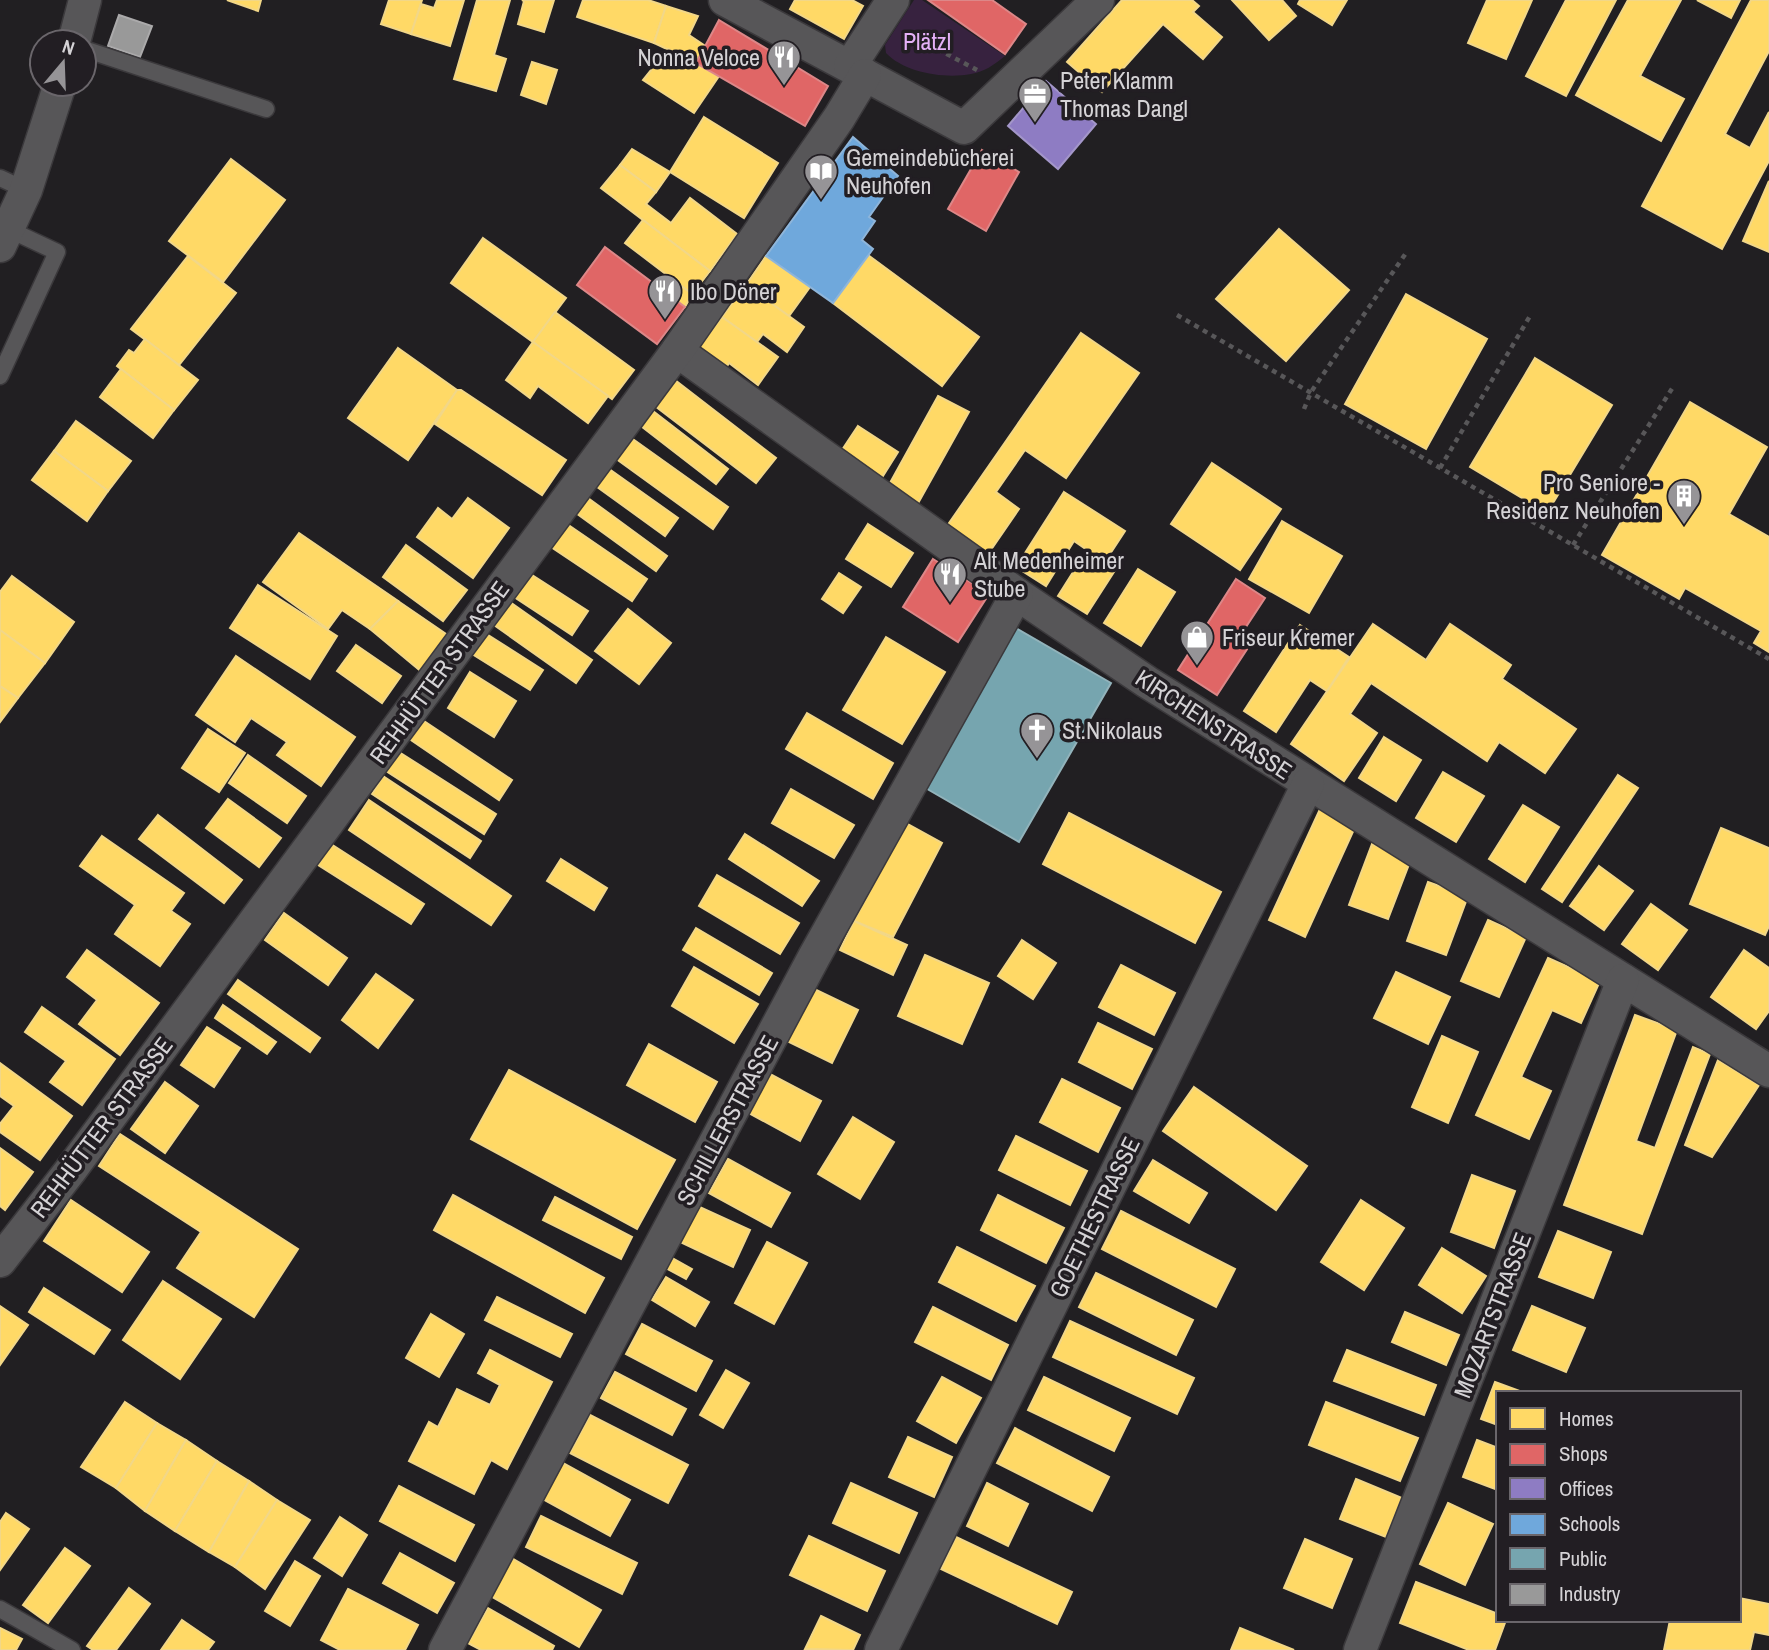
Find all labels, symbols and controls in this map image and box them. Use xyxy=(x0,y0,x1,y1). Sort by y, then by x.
park label: Plätzl xyxy=(903,25,951,57)
north arrow xyxy=(28,28,98,98)
text: N xyxy=(59,33,78,61)
restaurant icon: Nonna Veloce xyxy=(765,38,803,87)
place label: Nonna Veloce xyxy=(637,41,760,73)
place label: Peter Klamm Thomas Dangl xyxy=(1060,64,1188,124)
office icon: Peter Klamm Thomas Dangl xyxy=(1016,75,1054,124)
place label: Gemeindebücherei Neuhofen xyxy=(846,141,1014,201)
library icon: Gemeindebücherei Neuhofen xyxy=(802,152,840,201)
restaurant icon: Ibo Döner xyxy=(646,272,684,321)
place label: Ibo Döner xyxy=(690,275,777,307)
place label: Pro Seniore - Residenz Neuhofen xyxy=(1486,466,1660,526)
building icon: Pro Seniore - Residenz Neuhofen xyxy=(1665,477,1703,526)
place label: Alt Medenheimer Stube xyxy=(973,544,1124,604)
restaurant icon: Alt Medenheimer Stube xyxy=(931,555,969,604)
street label: REHHÜTTER STRASSE xyxy=(362,574,516,770)
shop icon: Friseur Kremer xyxy=(1178,618,1216,667)
place label: Friseur Kremer xyxy=(1222,621,1355,653)
street label: KIRCHENSTRASSE xyxy=(1130,661,1298,787)
church icon: St.Nikolaus xyxy=(1018,711,1056,760)
place label: St.Nikolaus xyxy=(1062,714,1163,746)
street label: SCHILLERSTRASSE xyxy=(669,1029,785,1211)
street label: REHHÜTTER STRASSE xyxy=(22,1030,180,1224)
street label: GOETHESTRASSE xyxy=(1041,1131,1147,1303)
street label: MOZARTSTRASSE xyxy=(1446,1228,1538,1402)
legend xyxy=(1496,1391,1741,1622)
text: Homes xyxy=(1559,1404,1614,1433)
text: Shops xyxy=(1559,1439,1608,1468)
text: Offices xyxy=(1559,1474,1613,1503)
text: Schools xyxy=(1559,1509,1620,1538)
text: Public xyxy=(1559,1544,1607,1573)
text: Industry xyxy=(1559,1579,1621,1608)

